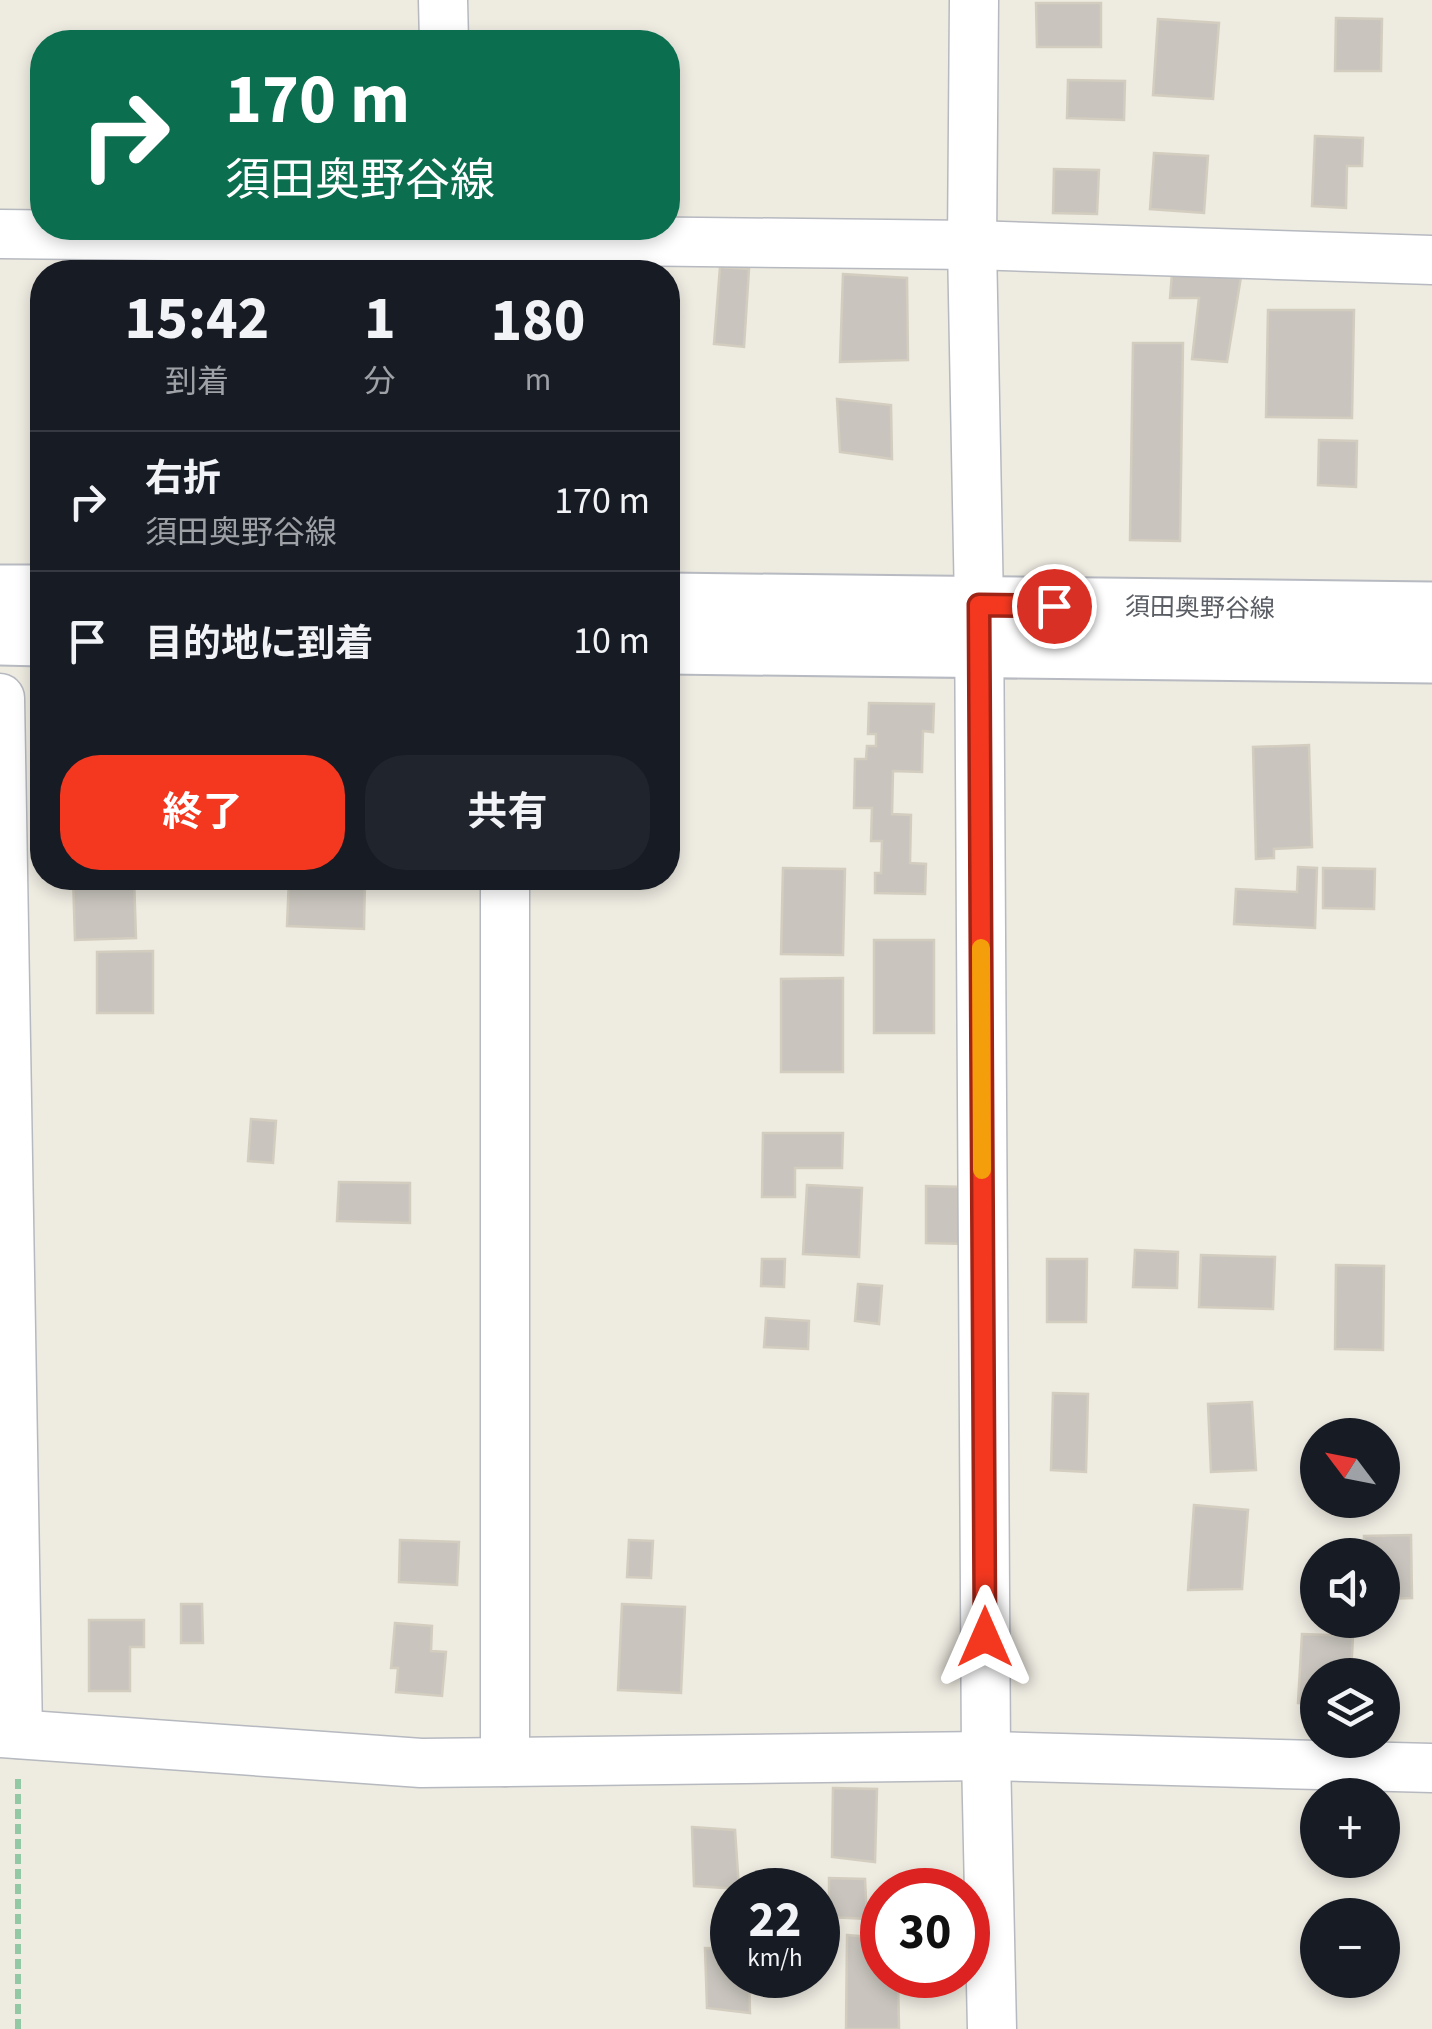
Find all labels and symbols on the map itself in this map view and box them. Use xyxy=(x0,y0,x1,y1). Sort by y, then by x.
pin xyxy=(1012,564,1097,649)
street label: 須田奥野谷線 xyxy=(1125,589,1275,627)
north arrow xyxy=(1300,1418,1400,1518)
position arrow xyxy=(933,1585,1037,1689)
speed limit sign: 30 xyxy=(860,1868,990,1998)

